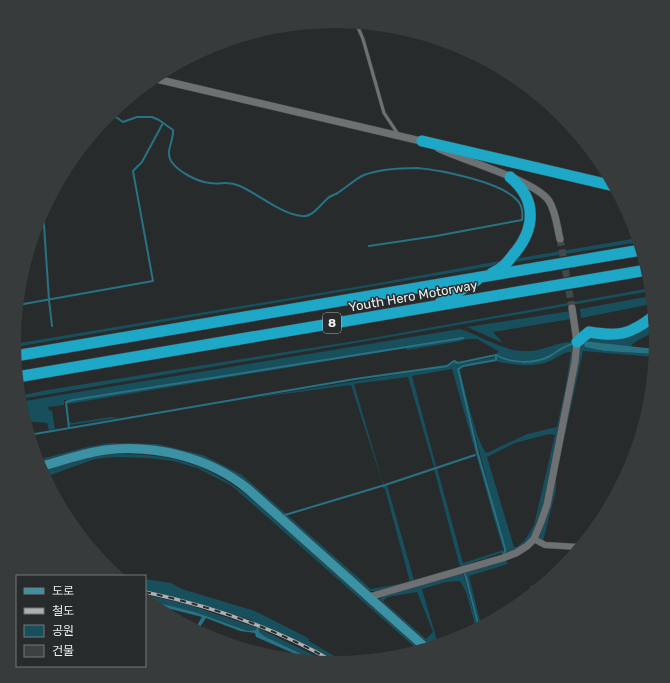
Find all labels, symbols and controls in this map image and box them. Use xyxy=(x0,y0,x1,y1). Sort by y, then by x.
street label: Youth Hero Motorway xyxy=(347,277,479,315)
road number: 8 xyxy=(323,313,341,333)
legend xyxy=(16,575,146,667)
text: 도로 xyxy=(52,584,74,598)
text: 철도 xyxy=(52,604,74,618)
text: 공원 xyxy=(52,624,74,638)
text: 건물 xyxy=(52,644,74,658)

